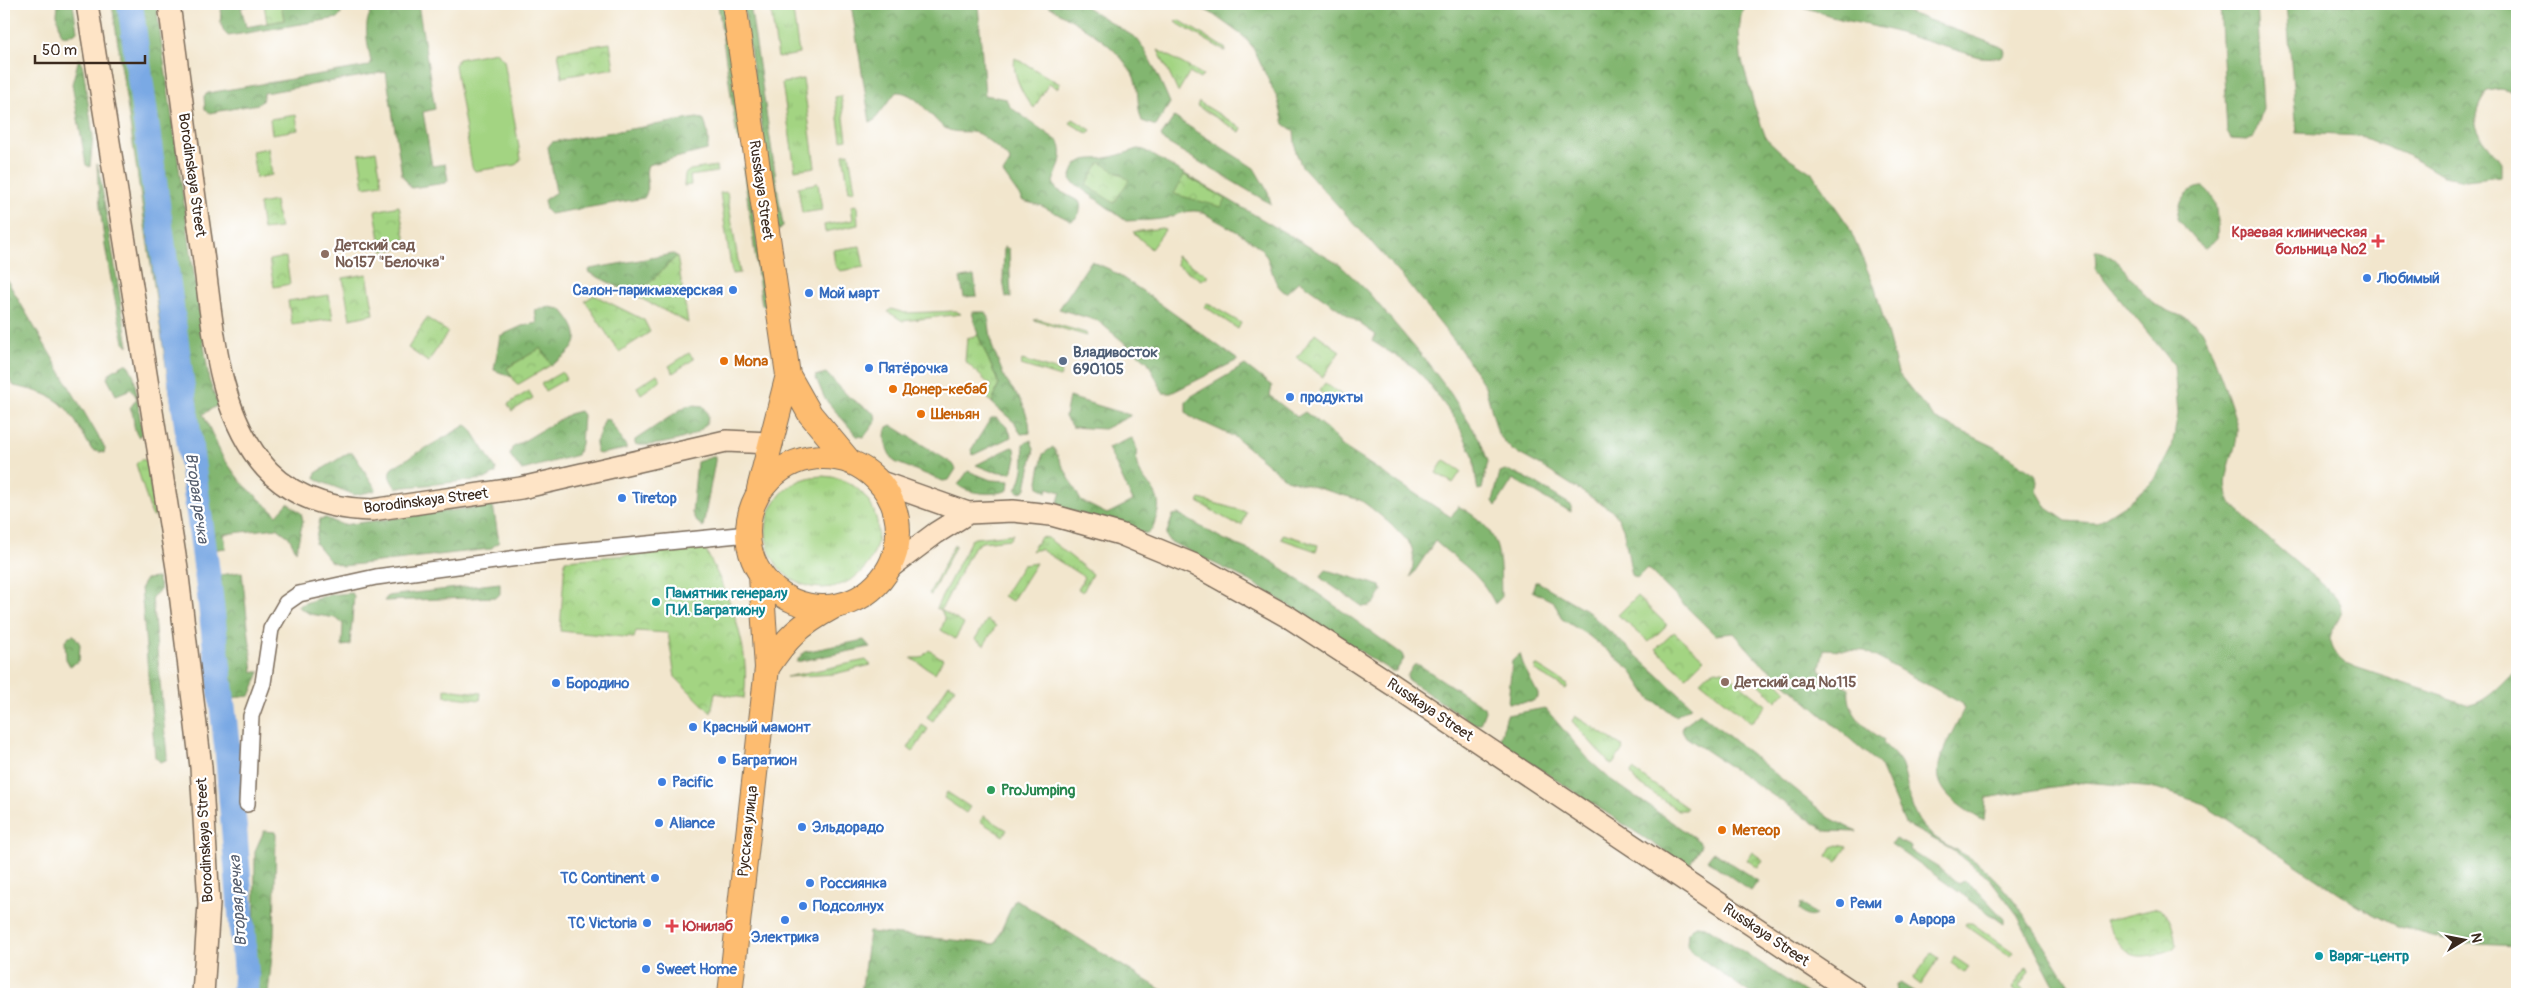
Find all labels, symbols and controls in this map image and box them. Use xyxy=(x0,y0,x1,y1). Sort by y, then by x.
scale bar xyxy=(35,32,145,64)
text: 50 m xyxy=(42,41,77,60)
street label: Borodinskaya Street xyxy=(174,112,210,239)
street label: Russkaya Street xyxy=(745,139,778,242)
place label: Краевая клиническая больница №2 xyxy=(2231,223,2367,259)
marker: Краевая клиническая больница №2 xyxy=(2371,234,2385,248)
place label: Детский сад №157 "Белочка" xyxy=(334,236,445,272)
marker: Детский сад №157 "Белочка" xyxy=(319,248,331,260)
place label: Любимый xyxy=(2376,269,2440,288)
marker: Любимый xyxy=(2361,272,2373,284)
place label: Салон-парикмахерская xyxy=(573,281,723,300)
marker: Салон-парикмахерская xyxy=(727,284,739,296)
place label: Мой март xyxy=(819,284,880,303)
marker: Мой март xyxy=(803,287,815,299)
place label: Владивосток 690105 xyxy=(1073,343,1158,379)
place label: Mona xyxy=(734,352,768,371)
marker: Mona xyxy=(718,355,730,367)
marker: Владивосток 690105 xyxy=(1057,355,1069,367)
place label: Пятёрочка xyxy=(879,359,948,378)
marker: Пятёрочка xyxy=(863,362,875,374)
place label: Донер-кебаб xyxy=(902,380,988,399)
marker: Донер-кебаб xyxy=(887,383,899,395)
place label: продукты xyxy=(1300,388,1363,407)
marker: продукты xyxy=(1284,391,1296,403)
place label: Шеньян xyxy=(930,405,980,424)
marker: Шеньян xyxy=(915,408,927,420)
water label: Вторая речка xyxy=(181,452,213,546)
street label: Borodinskaya Street xyxy=(363,484,490,518)
place label: Tiretop xyxy=(631,489,677,508)
marker: Tiretop xyxy=(616,492,628,504)
place label: Памятник генералу П.И. Багратиону xyxy=(666,584,788,620)
marker: Памятник генералу П.И. Багратиону xyxy=(650,596,662,608)
place label: Детский сад №115 xyxy=(1734,673,1856,692)
place label: Бородино xyxy=(566,674,629,693)
street label: Russkaya Street xyxy=(1383,674,1478,746)
marker: Детский сад №115 xyxy=(1719,676,1731,688)
marker: Бородино xyxy=(550,677,562,689)
place label: Красный мамонт xyxy=(703,718,811,737)
marker: Красный мамонт xyxy=(687,721,699,733)
place label: Багратион xyxy=(732,751,797,770)
marker: Багратион xyxy=(716,754,728,766)
place label: Pacific xyxy=(672,773,714,792)
street label: Borodinskaya Street xyxy=(192,776,218,903)
marker: Pacific xyxy=(656,776,668,788)
place label: ProJumping xyxy=(1001,781,1076,800)
marker: ProJumping xyxy=(985,784,997,796)
street label: Русская улица xyxy=(734,785,762,877)
place label: Aliance xyxy=(669,814,716,833)
marker: Aliance xyxy=(653,817,665,829)
place label: Эльдорадо xyxy=(812,818,884,837)
marker: Эльдорадо xyxy=(796,821,808,833)
place label: Метеор xyxy=(1732,821,1780,840)
marker: Метеор xyxy=(1716,824,1728,836)
water label: Вторая речка xyxy=(225,853,251,947)
place label: TC Continent xyxy=(559,869,646,888)
marker: TC Continent xyxy=(649,872,661,884)
place label: Россиянка xyxy=(820,874,887,893)
marker: Россиянка xyxy=(804,877,816,889)
place label: Реми xyxy=(1850,894,1882,913)
place label: Подсолнух xyxy=(813,897,885,916)
marker: Реми xyxy=(1834,897,1846,909)
street label: Russkaya Street xyxy=(1719,899,1814,971)
marker: Подсолнух xyxy=(797,900,809,912)
place label: Аврора xyxy=(1909,910,1955,929)
marker: Аврора xyxy=(1893,913,1905,925)
place label: TC Victoria xyxy=(567,914,637,933)
marker: Электрика xyxy=(779,914,791,926)
north arrow xyxy=(2438,916,2488,966)
marker: TC Victoria xyxy=(641,917,653,929)
place label: Юнилаб xyxy=(682,917,733,936)
marker: Юнилаб xyxy=(665,919,679,933)
place label: Электрика xyxy=(751,928,819,947)
text: N xyxy=(2467,932,2486,944)
place label: Варяг-центр xyxy=(2329,947,2409,966)
marker: Варяг-центр xyxy=(2313,950,2325,962)
place label: Sweet Home xyxy=(656,960,737,979)
marker: Sweet Home xyxy=(640,963,652,975)

